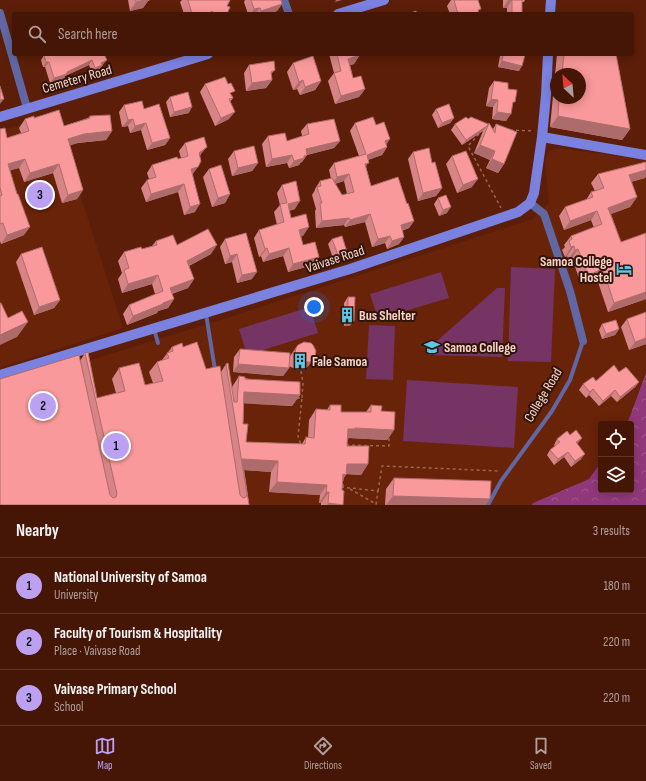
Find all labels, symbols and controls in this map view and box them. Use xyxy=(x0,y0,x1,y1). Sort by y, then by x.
search box xyxy=(12,12,634,56)
icon: search xyxy=(26,23,48,45)
text: Search here xyxy=(58,25,118,44)
street label: Cemetery Road xyxy=(40,61,114,97)
north arrow xyxy=(550,68,586,104)
pin: 3 xyxy=(27,180,53,210)
street label: Vaivase Road xyxy=(304,241,367,276)
place label: Samoa College Hostel xyxy=(540,253,612,286)
hotel icon: Samoa College Hostel xyxy=(615,260,633,278)
your location xyxy=(304,297,324,317)
building icon: Bus Shelter xyxy=(338,306,356,324)
place label: Bus Shelter xyxy=(359,307,416,324)
school or university icon: Samoa College xyxy=(423,338,441,356)
place label: Samoa College xyxy=(444,339,516,356)
building icon: Fale Samoa xyxy=(291,352,309,370)
place label: Fale Samoa xyxy=(312,353,368,370)
street label: College Road xyxy=(520,365,566,425)
pin: 2 xyxy=(30,391,56,421)
map controls xyxy=(598,421,634,493)
button: locate xyxy=(598,421,634,457)
pin: 1 xyxy=(103,431,129,461)
button: layers xyxy=(598,457,634,493)
text: Nearby xyxy=(16,521,59,541)
text: 3 results xyxy=(593,523,630,539)
text: National University of Samoa xyxy=(54,568,207,587)
text: 1 xyxy=(26,578,32,594)
text: 180 m xyxy=(604,578,630,594)
text: University xyxy=(54,587,98,603)
text: Faculty of Tourism & Hospitality xyxy=(54,624,222,643)
text: 2 xyxy=(26,634,32,650)
text: 220 m xyxy=(603,634,630,650)
text: Place · Vaivase Road xyxy=(54,643,140,659)
text: Vaivase Primary School xyxy=(54,680,176,699)
text: 3 xyxy=(26,690,32,706)
text: 220 m xyxy=(603,690,630,706)
text: School xyxy=(54,699,84,715)
tab: Map xyxy=(94,735,116,772)
tab: Directions xyxy=(304,735,342,772)
tab: Saved xyxy=(530,735,552,772)

